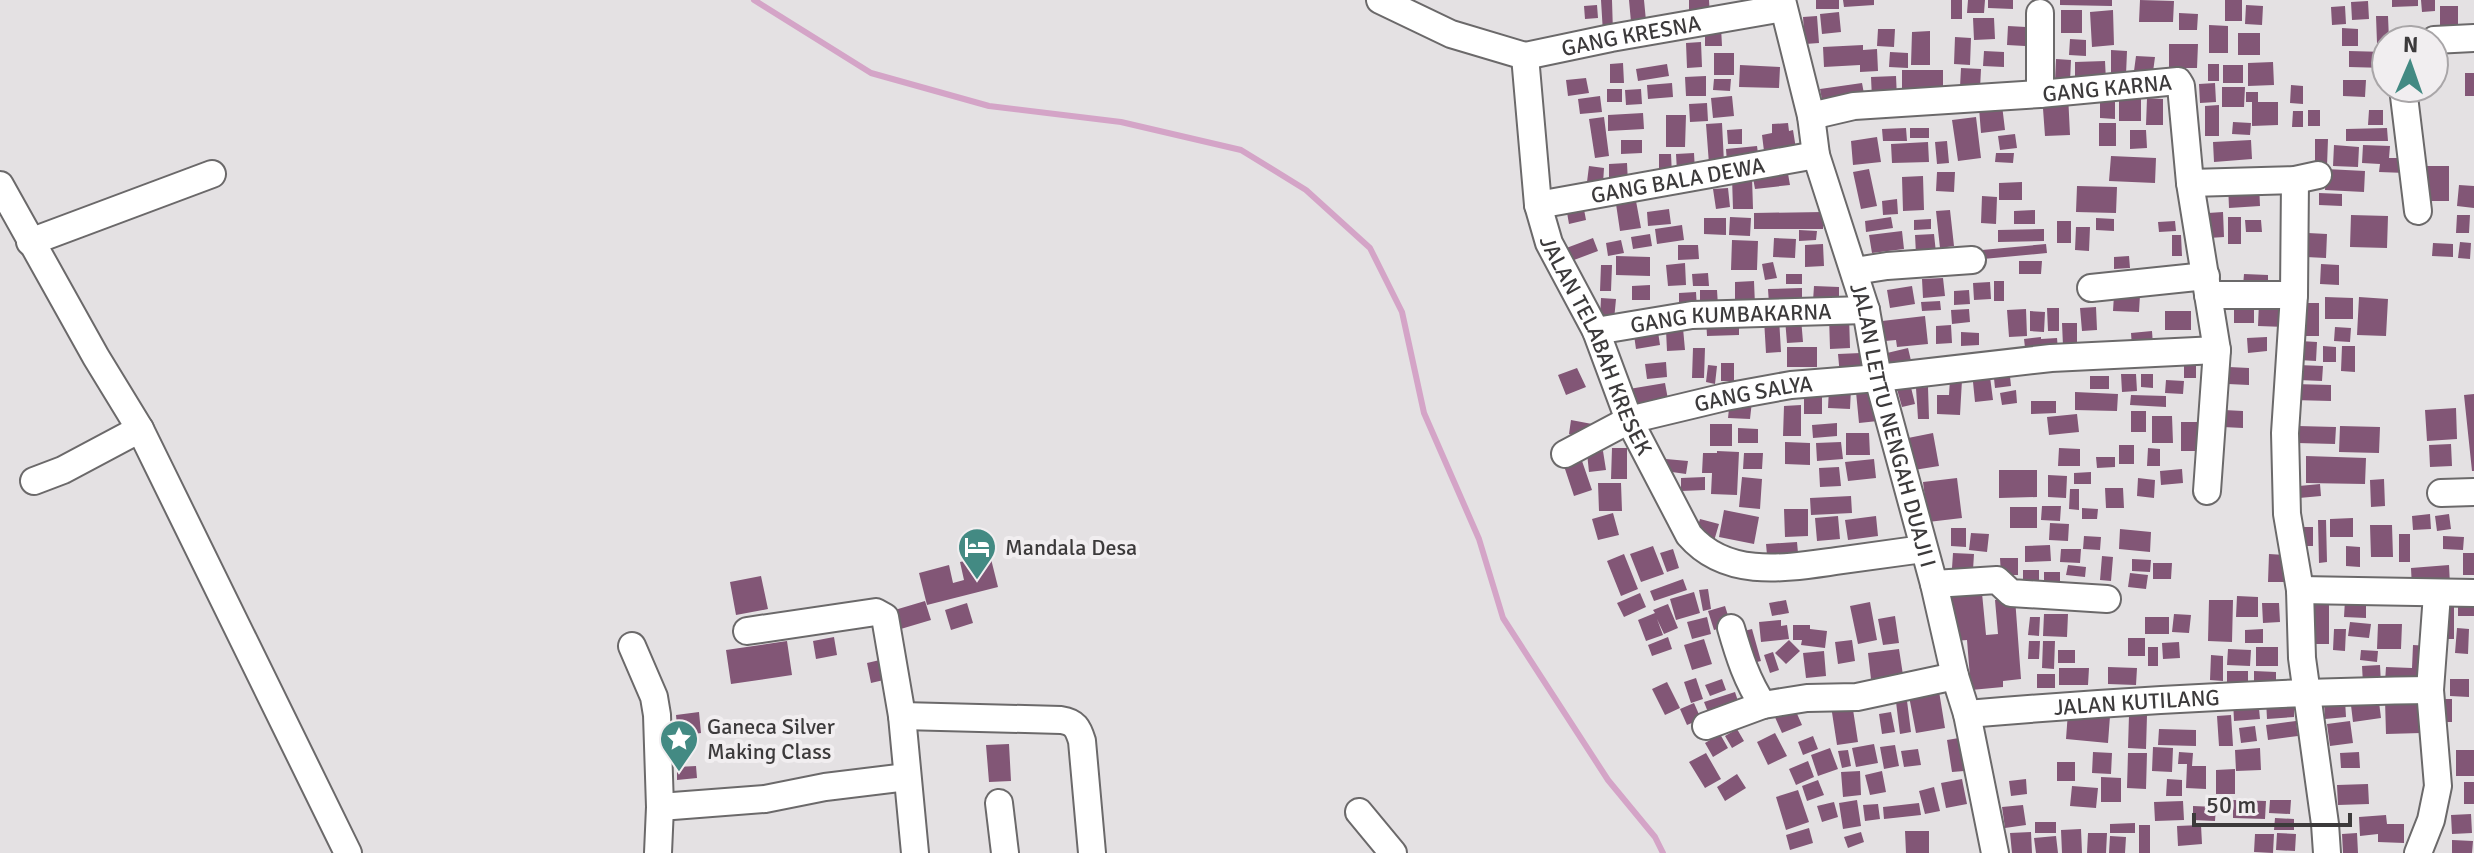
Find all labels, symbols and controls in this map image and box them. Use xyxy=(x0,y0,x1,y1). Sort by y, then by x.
street label: GANG KRESNA xyxy=(1559,10,1703,62)
north arrow xyxy=(2370,24,2450,104)
text: N xyxy=(2403,31,2419,58)
street label: GANG KARNA xyxy=(2041,69,2174,108)
street label: GANG BALA DEWA xyxy=(1589,151,1767,209)
street label: JALAN TELABAH KRESEK xyxy=(1534,233,1658,460)
street label: JALAN LETTU NENGAH DUAJI I xyxy=(1844,279,1942,570)
street label: GANG KUMBAKARNA xyxy=(1628,298,1833,339)
street label: GANG SALYA xyxy=(1692,370,1814,418)
hotel icon: Mandala Desa xyxy=(956,526,998,581)
place label: Mandala Desa xyxy=(1005,534,1137,561)
street label: JALAN KUTILANG xyxy=(2053,684,2220,721)
place label: Ganeca Silver Making Class xyxy=(707,713,835,765)
place icon: Ganeca Silver Making Class xyxy=(658,718,700,773)
scale bar xyxy=(2194,777,2350,827)
text: 50 m xyxy=(2206,790,2256,820)

